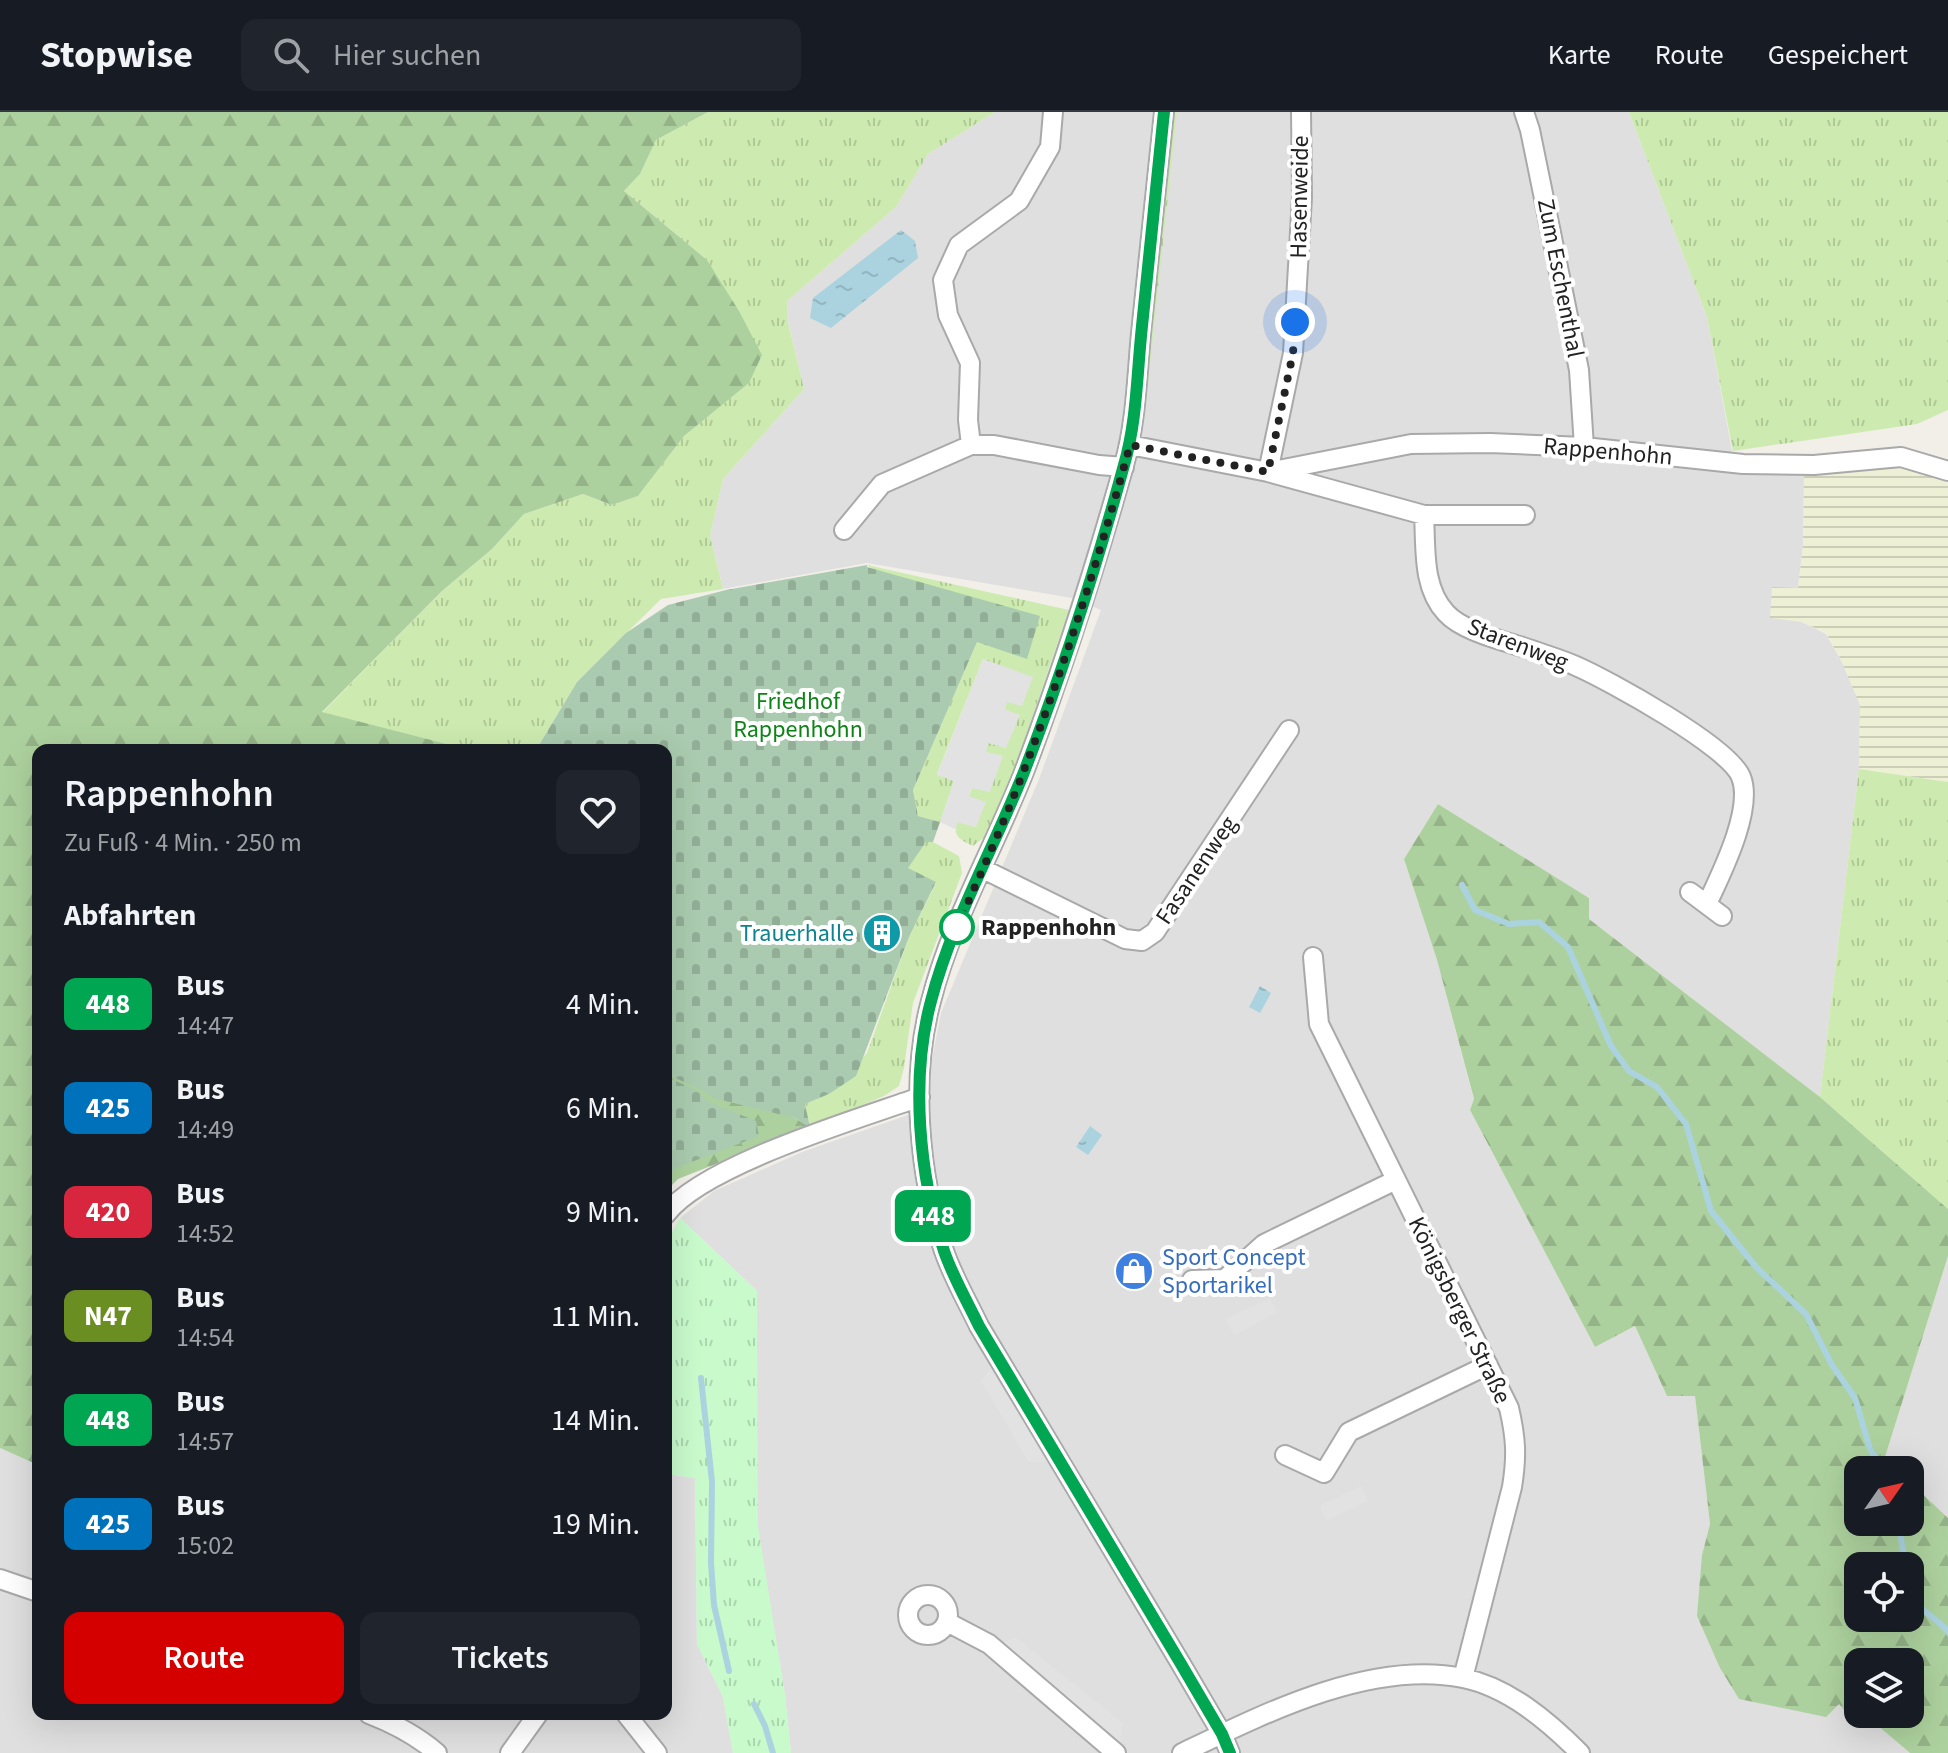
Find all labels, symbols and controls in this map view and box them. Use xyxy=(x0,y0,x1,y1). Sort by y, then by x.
search box xyxy=(241,19,801,91)
text: Stopwise xyxy=(40,28,193,82)
icon: search xyxy=(269,33,313,77)
text: Hier suchen xyxy=(333,34,481,77)
text: Karte xyxy=(1548,35,1611,75)
text: Route xyxy=(1655,35,1724,75)
text: Gespeichert xyxy=(1768,35,1908,75)
street label: Hasenweide xyxy=(1281,135,1318,259)
street label: Zum Eschenthal xyxy=(1528,196,1593,361)
your location xyxy=(1275,302,1315,342)
street label: Rappenhohn xyxy=(1542,428,1674,475)
street label: Starenweg xyxy=(1462,609,1574,680)
park label: Friedhof Rappenhohn xyxy=(733,684,863,747)
text: Rappenhohn xyxy=(64,767,274,821)
button: heart xyxy=(556,770,640,854)
street label: Fasanenweg xyxy=(1147,809,1246,932)
text: Zu Fuß · 4 Min. · 250 m xyxy=(64,824,302,861)
text: Abfahrten xyxy=(64,894,196,937)
marker: Rappenhohn xyxy=(940,910,974,944)
place label: Rappenhohn xyxy=(981,910,1116,945)
building icon: Trauerhalle xyxy=(861,912,903,954)
place label: Trauerhalle xyxy=(740,916,854,951)
text: Bus xyxy=(176,964,224,1007)
text: 4 Min. xyxy=(566,983,640,1026)
text: 448 xyxy=(86,984,130,1024)
text: 14:47 xyxy=(176,1007,234,1044)
text: Bus xyxy=(176,1068,224,1111)
text: 6 Min. xyxy=(566,1087,640,1130)
text: 425 xyxy=(86,1088,130,1128)
text: 14:49 xyxy=(176,1111,234,1148)
text: Bus xyxy=(176,1172,224,1215)
line badge: 448 xyxy=(887,1190,979,1242)
text: 9 Min. xyxy=(566,1191,640,1234)
text: 420 xyxy=(86,1192,130,1232)
text: 448 xyxy=(911,1196,955,1236)
street label: Königsberger Straße xyxy=(1399,1211,1520,1410)
text: 14:52 xyxy=(176,1215,234,1252)
place label: Sport Concept Sportarikel xyxy=(1162,1240,1306,1303)
shop icon: Sport Concept Sportarikel xyxy=(1113,1250,1155,1292)
text: Bus xyxy=(176,1276,224,1319)
text: 11 Min. xyxy=(551,1295,640,1338)
text: N47 xyxy=(84,1296,132,1336)
text: 14:54 xyxy=(176,1319,234,1356)
text: Bus xyxy=(176,1380,224,1423)
text: 14 Min. xyxy=(551,1399,640,1442)
text: 448 xyxy=(86,1400,130,1440)
text: 14:57 xyxy=(176,1423,234,1460)
north arrow xyxy=(1844,1456,1924,1536)
map controls xyxy=(1844,1456,1924,1728)
text: Bus xyxy=(176,1484,224,1527)
text: 19 Min. xyxy=(551,1503,640,1546)
text: 425 xyxy=(86,1504,130,1544)
text: 15:02 xyxy=(176,1527,234,1564)
button: locate xyxy=(1844,1552,1924,1632)
button: Route xyxy=(64,1612,344,1704)
button: Tickets xyxy=(360,1612,640,1704)
button: layers xyxy=(1844,1648,1924,1728)

